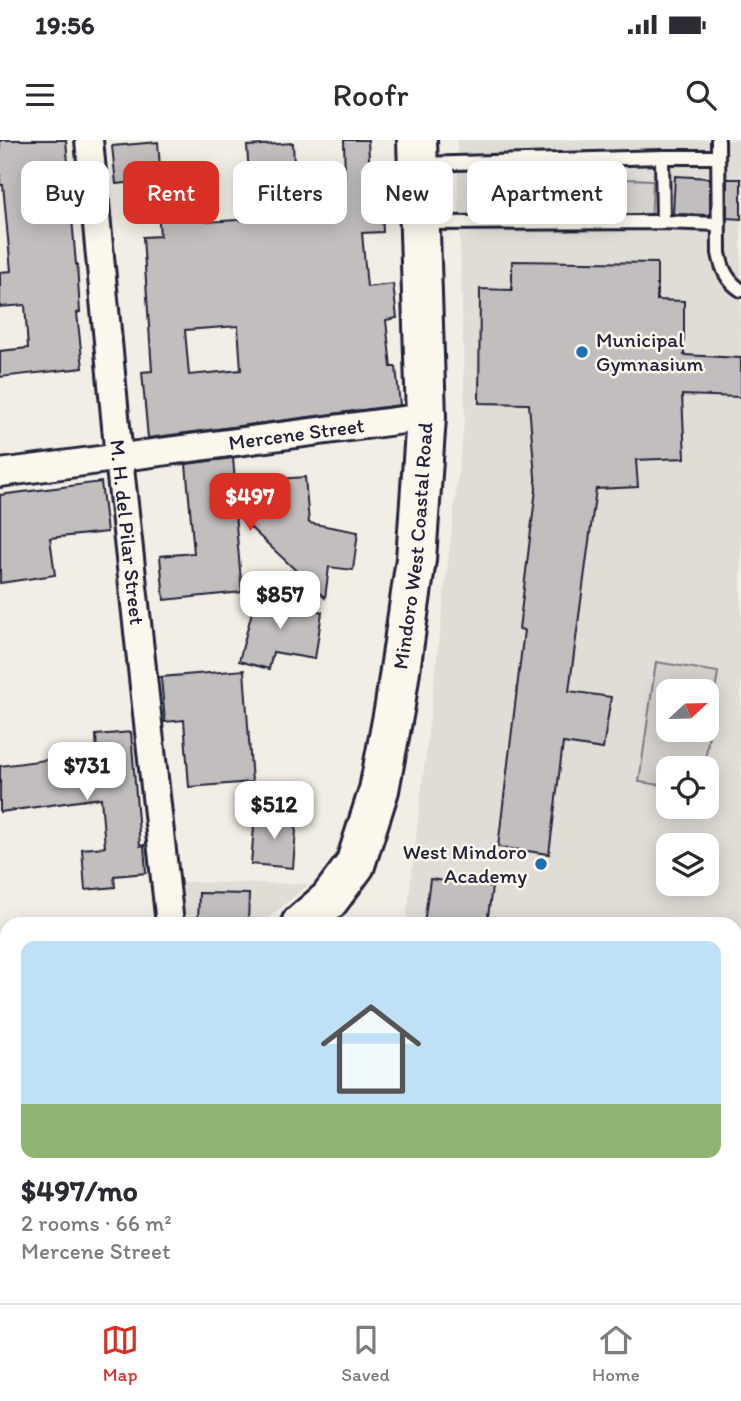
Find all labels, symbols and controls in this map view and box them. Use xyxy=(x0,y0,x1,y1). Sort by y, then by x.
text: 19:56 xyxy=(35,9,94,41)
icon: menu xyxy=(21,76,59,114)
text: Roofr xyxy=(333,76,408,114)
icon: search xyxy=(682,76,720,114)
chip: Buy xyxy=(21,161,109,224)
chip: Rent xyxy=(123,161,219,224)
chip: Filters xyxy=(233,161,347,224)
chip: New xyxy=(361,161,453,224)
chip: Apartment xyxy=(467,161,627,224)
place label: Municipal Gymnasium xyxy=(596,327,703,376)
marker: Municipal Gymnasium xyxy=(574,344,590,360)
street label: Mercene Street xyxy=(227,412,366,455)
street label: Mindoro West Coastal Road xyxy=(387,421,438,671)
street label: M. H. del Pilar Street xyxy=(105,438,150,626)
pin: $497 xyxy=(209,474,291,533)
text: $497 xyxy=(226,482,274,510)
pin: $857 xyxy=(239,572,321,631)
text: $857 xyxy=(256,580,304,608)
north arrow xyxy=(656,679,719,742)
map controls xyxy=(656,679,719,896)
pin: $731 xyxy=(46,742,128,802)
text: $731 xyxy=(64,751,110,779)
button: locate xyxy=(656,756,719,819)
pin: $512 xyxy=(233,782,315,841)
text: $512 xyxy=(251,790,297,818)
button: layers xyxy=(656,833,719,896)
place label: West Mindoro Academy xyxy=(403,839,527,888)
marker: West Mindoro Academy xyxy=(533,856,549,872)
icon: home xyxy=(308,986,434,1112)
text: $497/mo xyxy=(21,1172,138,1209)
text: 2 rooms · 66 m² xyxy=(21,1209,172,1237)
text: Mercene Street xyxy=(21,1237,171,1265)
tab: Map xyxy=(101,1321,139,1386)
tab: Saved xyxy=(341,1321,390,1386)
tab: Home xyxy=(592,1321,640,1386)

